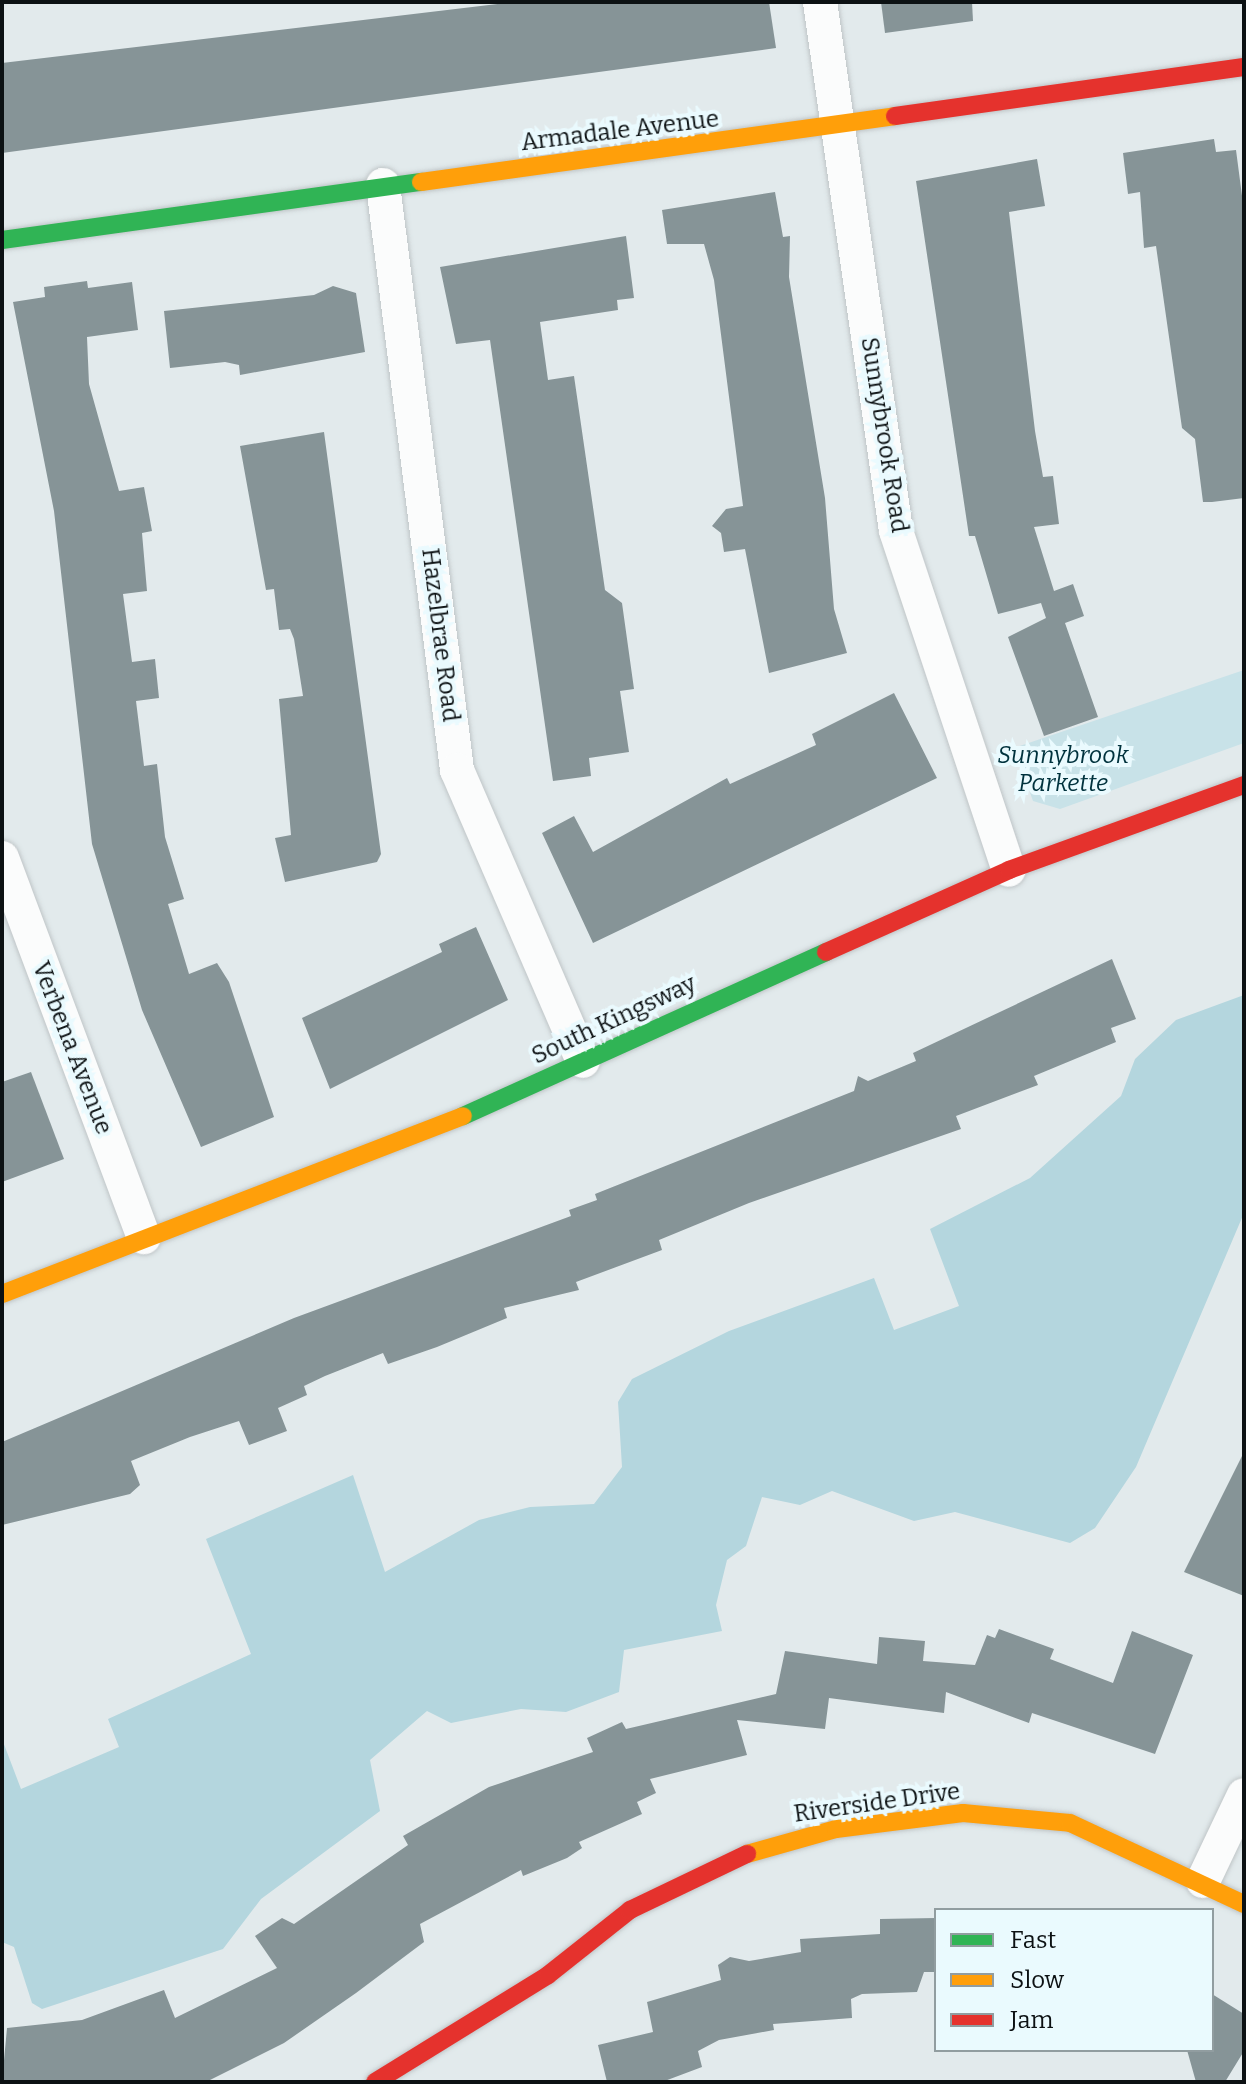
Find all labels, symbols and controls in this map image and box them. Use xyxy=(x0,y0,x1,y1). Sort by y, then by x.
street label: Armadale Avenue xyxy=(519,105,721,157)
street label: Sunnybrook Road xyxy=(854,335,914,535)
street label: Hazelbrae Road xyxy=(415,547,465,723)
park label: Sunnybrook Parkette xyxy=(997,742,1129,798)
street label: Verbena Avenue xyxy=(26,958,118,1138)
street label: South Kingsway xyxy=(527,969,701,1071)
street label: Riverside Drive xyxy=(792,1777,962,1829)
legend xyxy=(934,1908,1214,2052)
text: Fast xyxy=(1010,1926,1056,1954)
text: Slow xyxy=(1010,1966,1064,1994)
text: Jam xyxy=(1010,2006,1053,2034)

